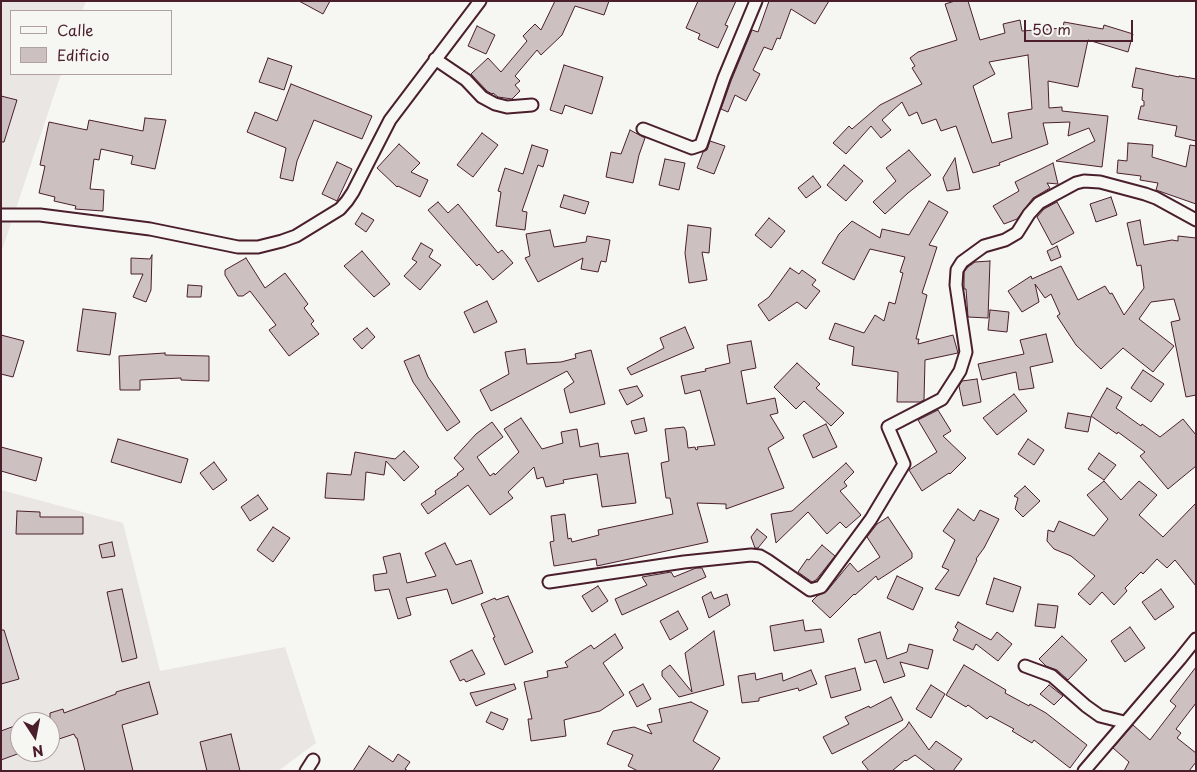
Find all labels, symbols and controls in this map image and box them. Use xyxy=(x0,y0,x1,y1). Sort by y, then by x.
legend xyxy=(10,10,172,75)
scale bar xyxy=(1027,10,1136,42)
text: 50 m xyxy=(1032,17,1071,40)
text: Calle xyxy=(57,18,94,41)
text: Edificio xyxy=(57,43,110,66)
north arrow xyxy=(10,712,60,762)
text: N xyxy=(30,740,45,763)

